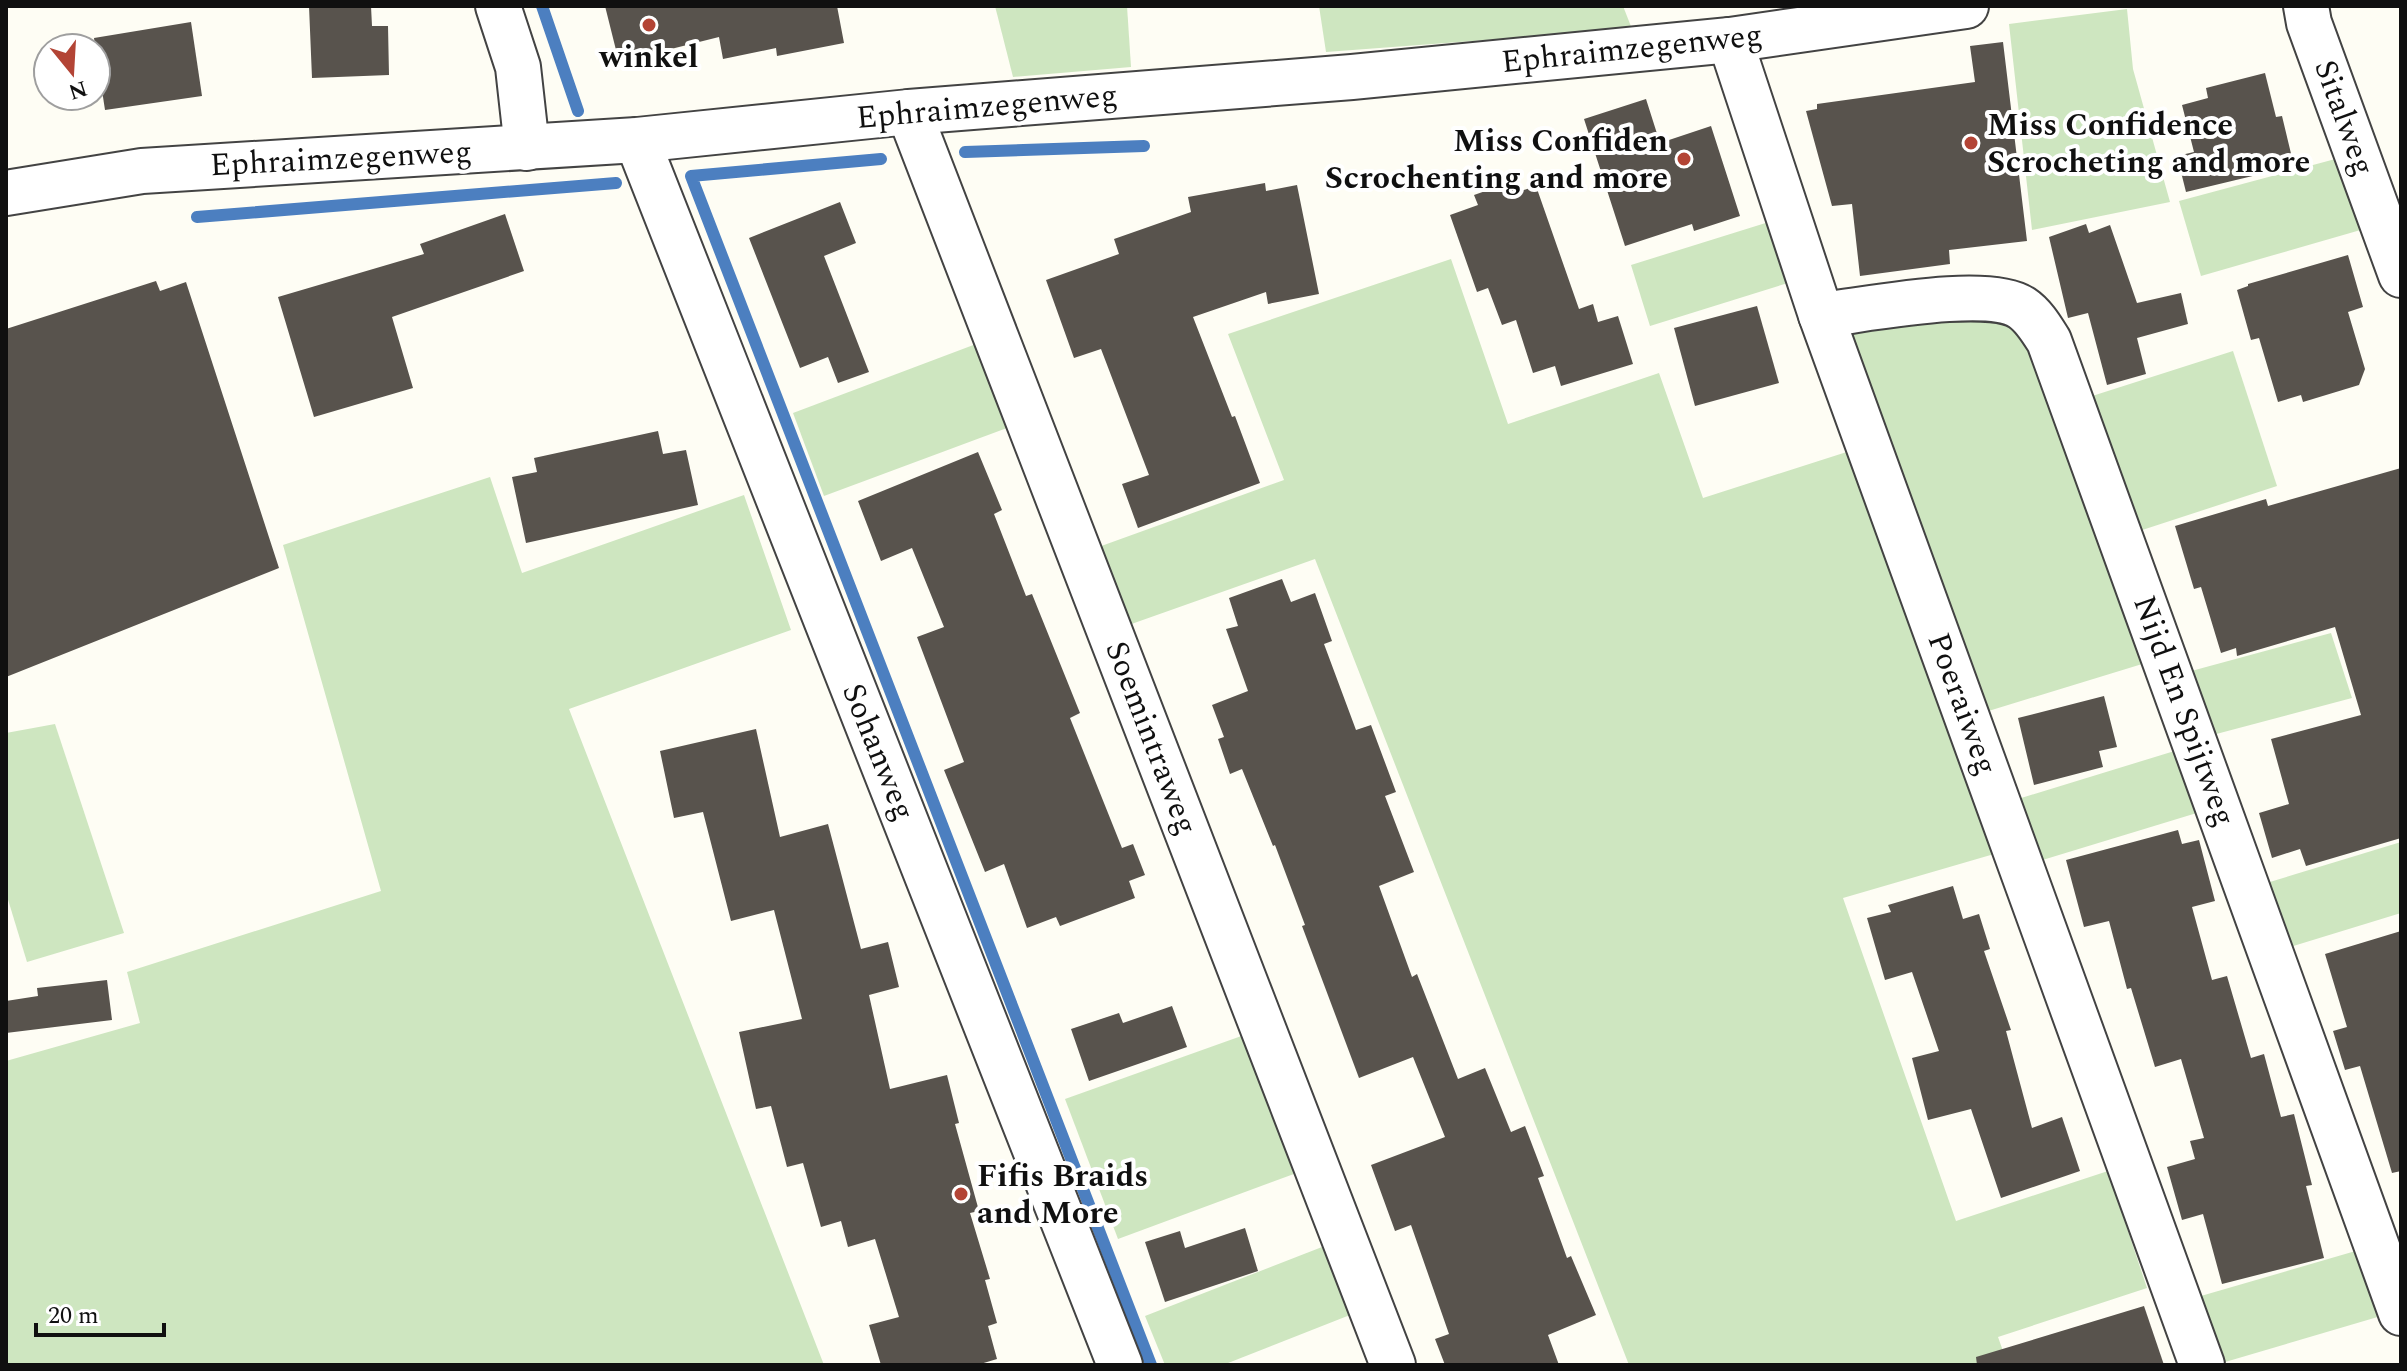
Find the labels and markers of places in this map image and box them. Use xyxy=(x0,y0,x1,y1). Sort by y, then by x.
marker: winkel xyxy=(640,16,658,34)
place label: winkel xyxy=(598,33,698,82)
place label: Miss Confidence Scrocheting and more xyxy=(1987,101,2311,187)
place label: Miss Confiden Scrochenting and more xyxy=(1325,117,1668,203)
marker: Miss Confidence Scrocheting and more xyxy=(1962,134,1980,152)
marker: Miss Confiden Scrochenting and more xyxy=(1675,150,1693,168)
place label: Fifis Braids and More xyxy=(977,1152,1148,1238)
marker: Fifis Braids and More xyxy=(952,1185,970,1203)

